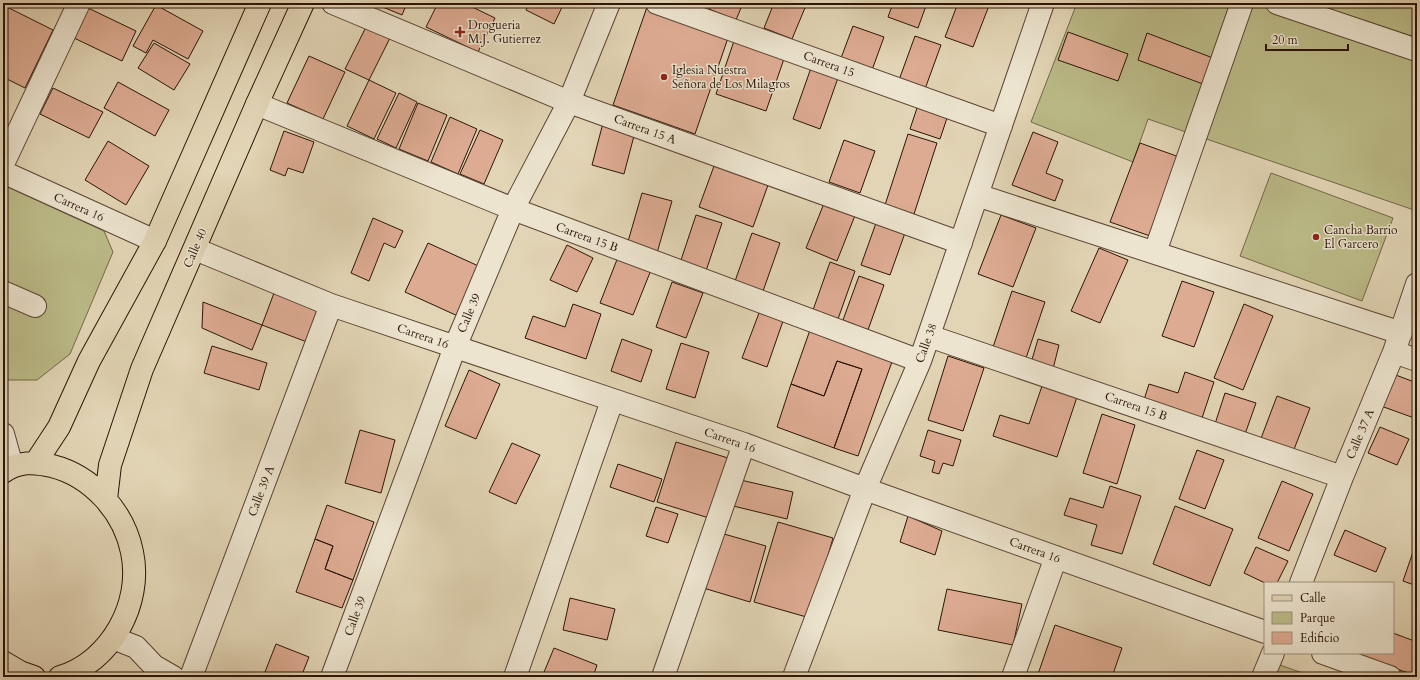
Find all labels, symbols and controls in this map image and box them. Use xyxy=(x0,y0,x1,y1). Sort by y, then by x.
place label: Drogueria M.J. Gutierrez xyxy=(468,17,542,47)
scale bar xyxy=(1266,26,1348,52)
marker: Drogueria M.J. Gutierrez xyxy=(455,27,465,37)
text: 20 m xyxy=(1272,32,1299,48)
street label: Carrera 15 xyxy=(801,47,857,81)
place label: Iglesia Nuestra Señora de Los Milagros xyxy=(672,62,790,92)
marker: Iglesia Nuestra Señora de Los Milagros xyxy=(659,72,669,82)
street label: Carrera 15 A xyxy=(612,110,679,148)
street label: Carrera 16 xyxy=(51,189,107,225)
street label: Carrera 15 B xyxy=(554,218,620,256)
place label: Cancha Barrio El Garcero xyxy=(1324,222,1398,252)
street label: Calle 40 xyxy=(180,226,210,270)
marker: Cancha Barrio El Garcero xyxy=(1311,232,1321,242)
street label: Calle 39 xyxy=(454,291,484,335)
street label: Carrera 16 xyxy=(395,320,451,352)
street label: Calle 38 xyxy=(911,321,941,365)
street label: Carrera 15 B xyxy=(1103,388,1169,424)
street label: Calle 37 A xyxy=(1342,406,1378,462)
street label: Carrera 16 xyxy=(702,424,758,456)
street label: Calle 39 A xyxy=(244,463,278,519)
street label: Carrera 16 xyxy=(1007,533,1063,567)
legend xyxy=(1264,582,1394,654)
text: Calle xyxy=(1300,590,1326,606)
street label: Calle 39 xyxy=(340,594,370,638)
text: Parque xyxy=(1300,610,1335,626)
text: Edificio xyxy=(1300,630,1340,646)

